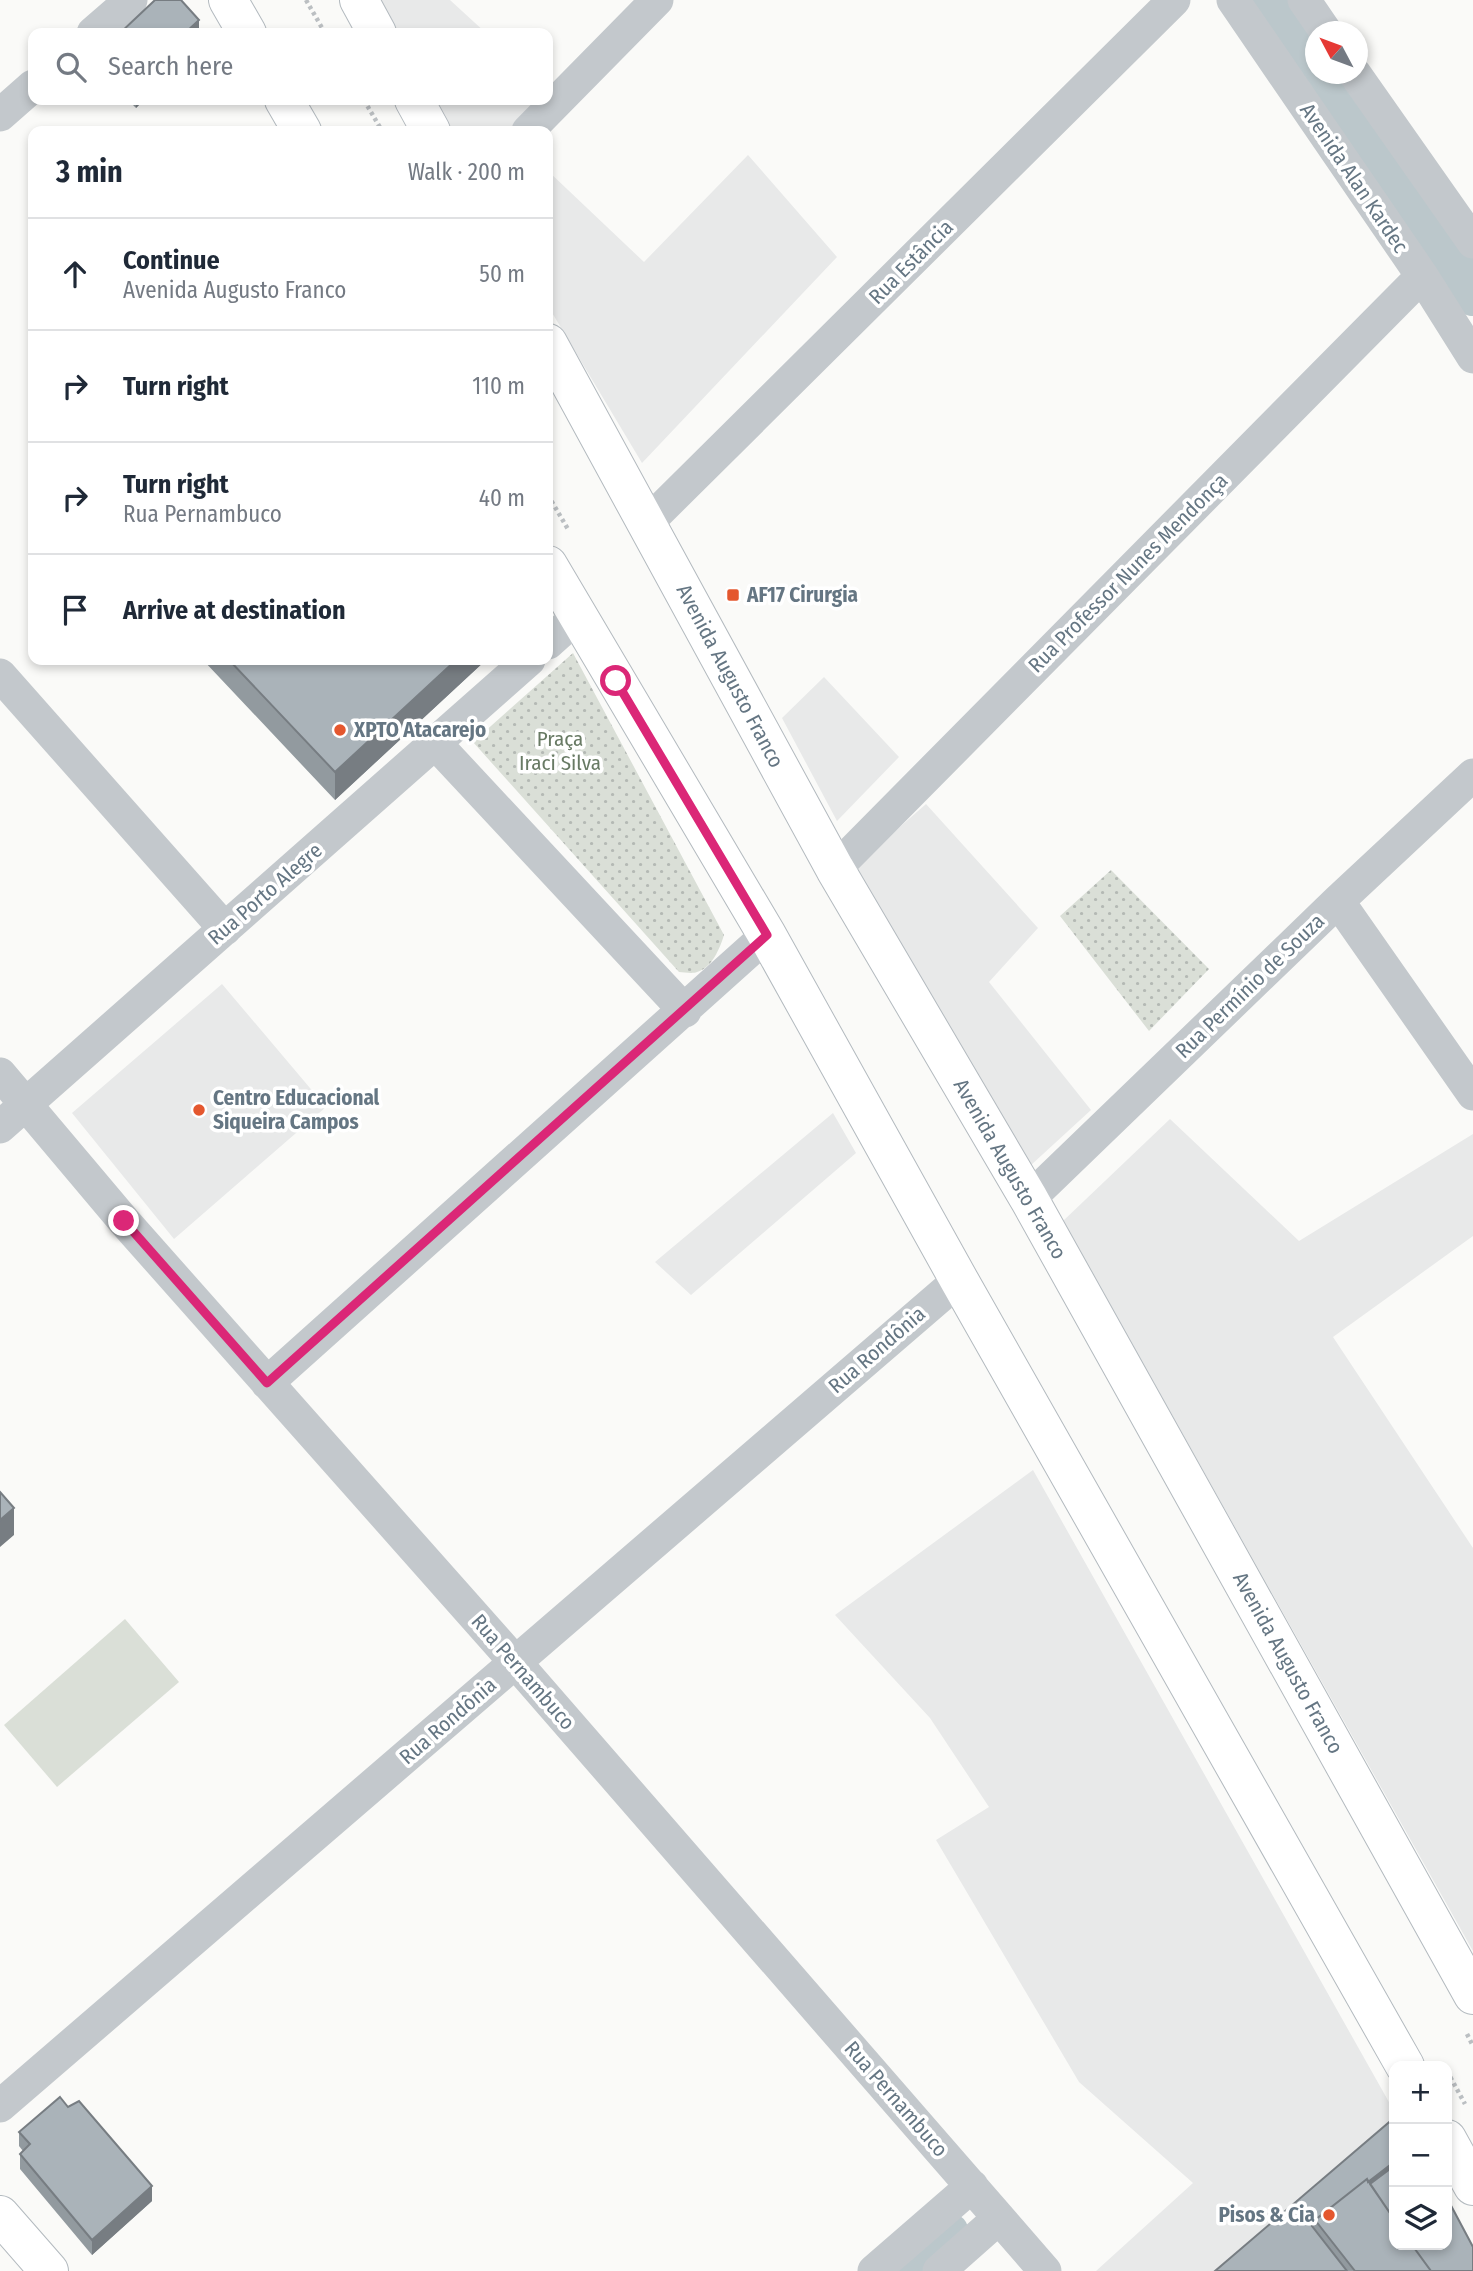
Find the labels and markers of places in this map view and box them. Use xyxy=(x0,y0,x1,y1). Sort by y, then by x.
place label: AF17 Cirurgia xyxy=(746,582,858,608)
marker: AF17 Cirurgia xyxy=(725,587,741,603)
place label: XPTO Atacarejo xyxy=(353,717,486,743)
marker: XPTO Atacarejo xyxy=(332,722,348,738)
place label: Centro Educacional Siqueira Campos xyxy=(213,1085,380,1135)
marker: Centro Educacional Siqueira Campos xyxy=(191,1102,207,1118)
place label: Pisos & Cia xyxy=(1218,2202,1315,2228)
marker: Pisos & Cia xyxy=(1321,2207,1337,2223)

